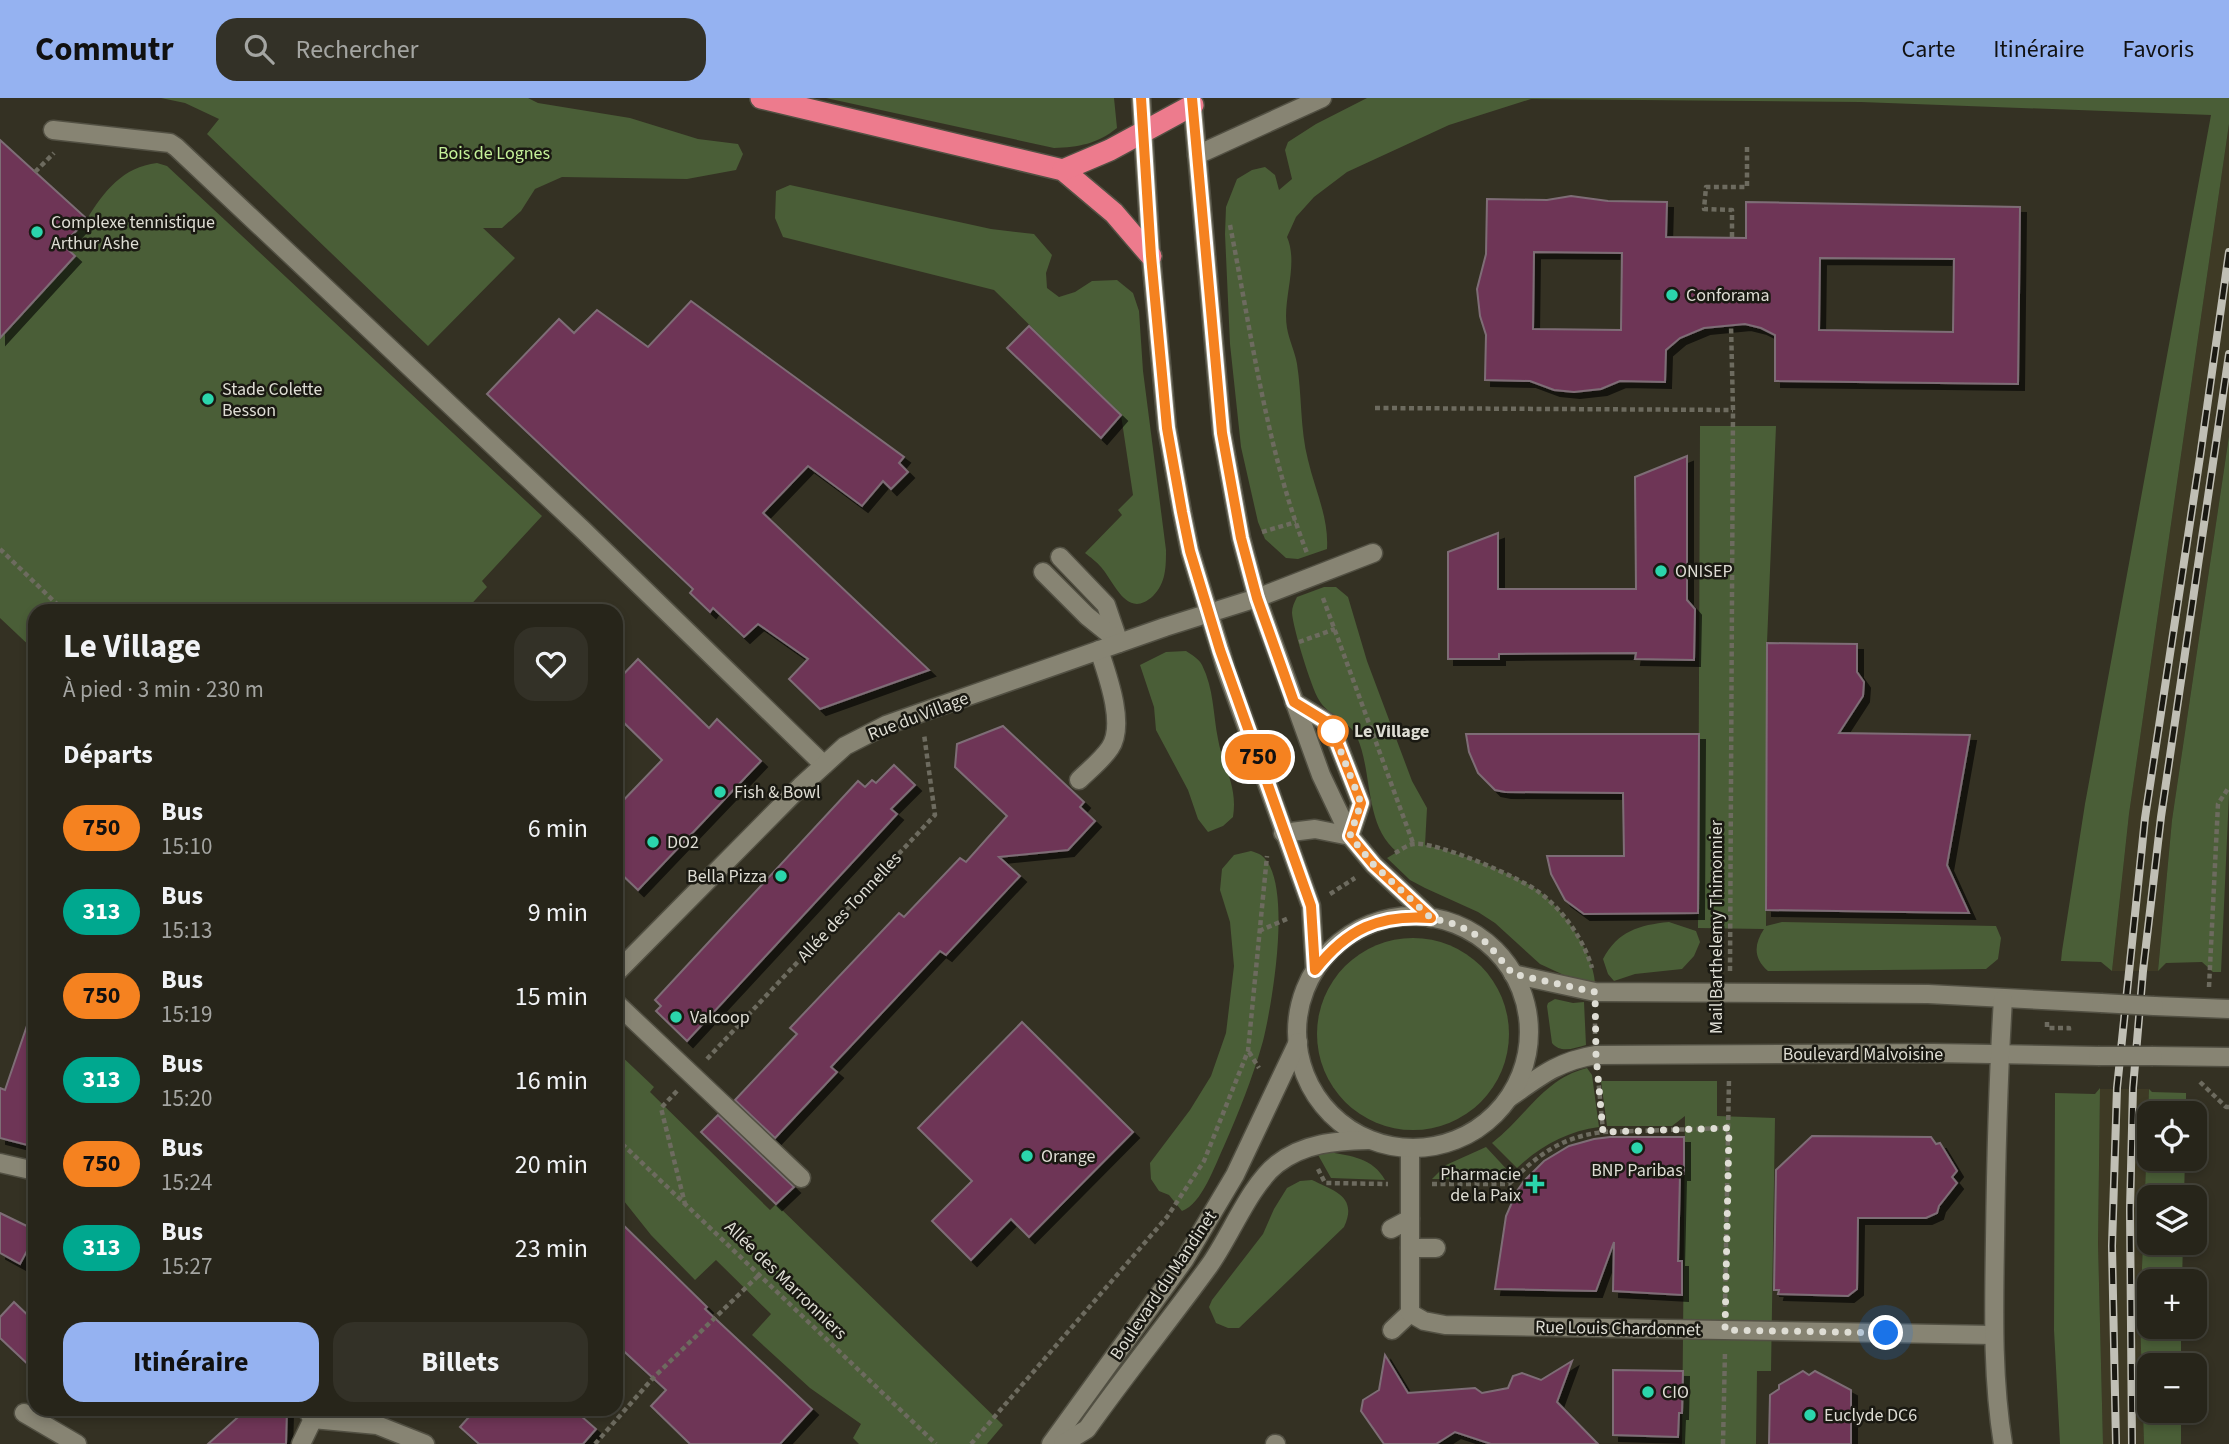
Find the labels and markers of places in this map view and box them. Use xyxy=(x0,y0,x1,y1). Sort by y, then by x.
place label: Complexe tennistique Arthur Ashe xyxy=(51,210,215,256)
marker: Complexe tennistique Arthur Ashe xyxy=(29,224,45,240)
place label: Conforama xyxy=(1686,283,1770,308)
marker: Conforama xyxy=(1664,287,1680,303)
place label: Stade Colette Besson xyxy=(222,377,322,423)
marker: Stade Colette Besson xyxy=(200,391,216,407)
place label: ONISEP xyxy=(1675,559,1733,584)
marker: ONISEP xyxy=(1653,563,1669,579)
marker: Le Village xyxy=(1318,716,1348,746)
place label: Le Village xyxy=(1354,719,1429,744)
place label: Fish & Bowl xyxy=(734,780,821,805)
marker: Fish & Bowl xyxy=(712,784,728,800)
place label: DO2 xyxy=(667,830,699,855)
marker: DO2 xyxy=(645,834,661,850)
place label: Bella Pizza xyxy=(687,864,767,889)
marker: Bella Pizza xyxy=(773,868,789,884)
place label: Valcoop xyxy=(690,1005,750,1030)
marker: Valcoop xyxy=(668,1009,684,1025)
marker: BNP Paribas xyxy=(1629,1140,1645,1156)
place label: Orange xyxy=(1041,1144,1096,1169)
marker: Orange xyxy=(1019,1148,1035,1164)
place label: BNP Paribas xyxy=(1591,1158,1683,1183)
place label: Pharmacie de la Paix xyxy=(1440,1162,1521,1208)
marker: Pharmacie de la Paix xyxy=(1527,1176,1543,1192)
place label: CIO xyxy=(1662,1380,1689,1405)
marker: CIO xyxy=(1640,1384,1656,1400)
place label: Euclyde DC6 xyxy=(1824,1403,1917,1428)
marker: Euclyde DC6 xyxy=(1802,1407,1818,1423)

